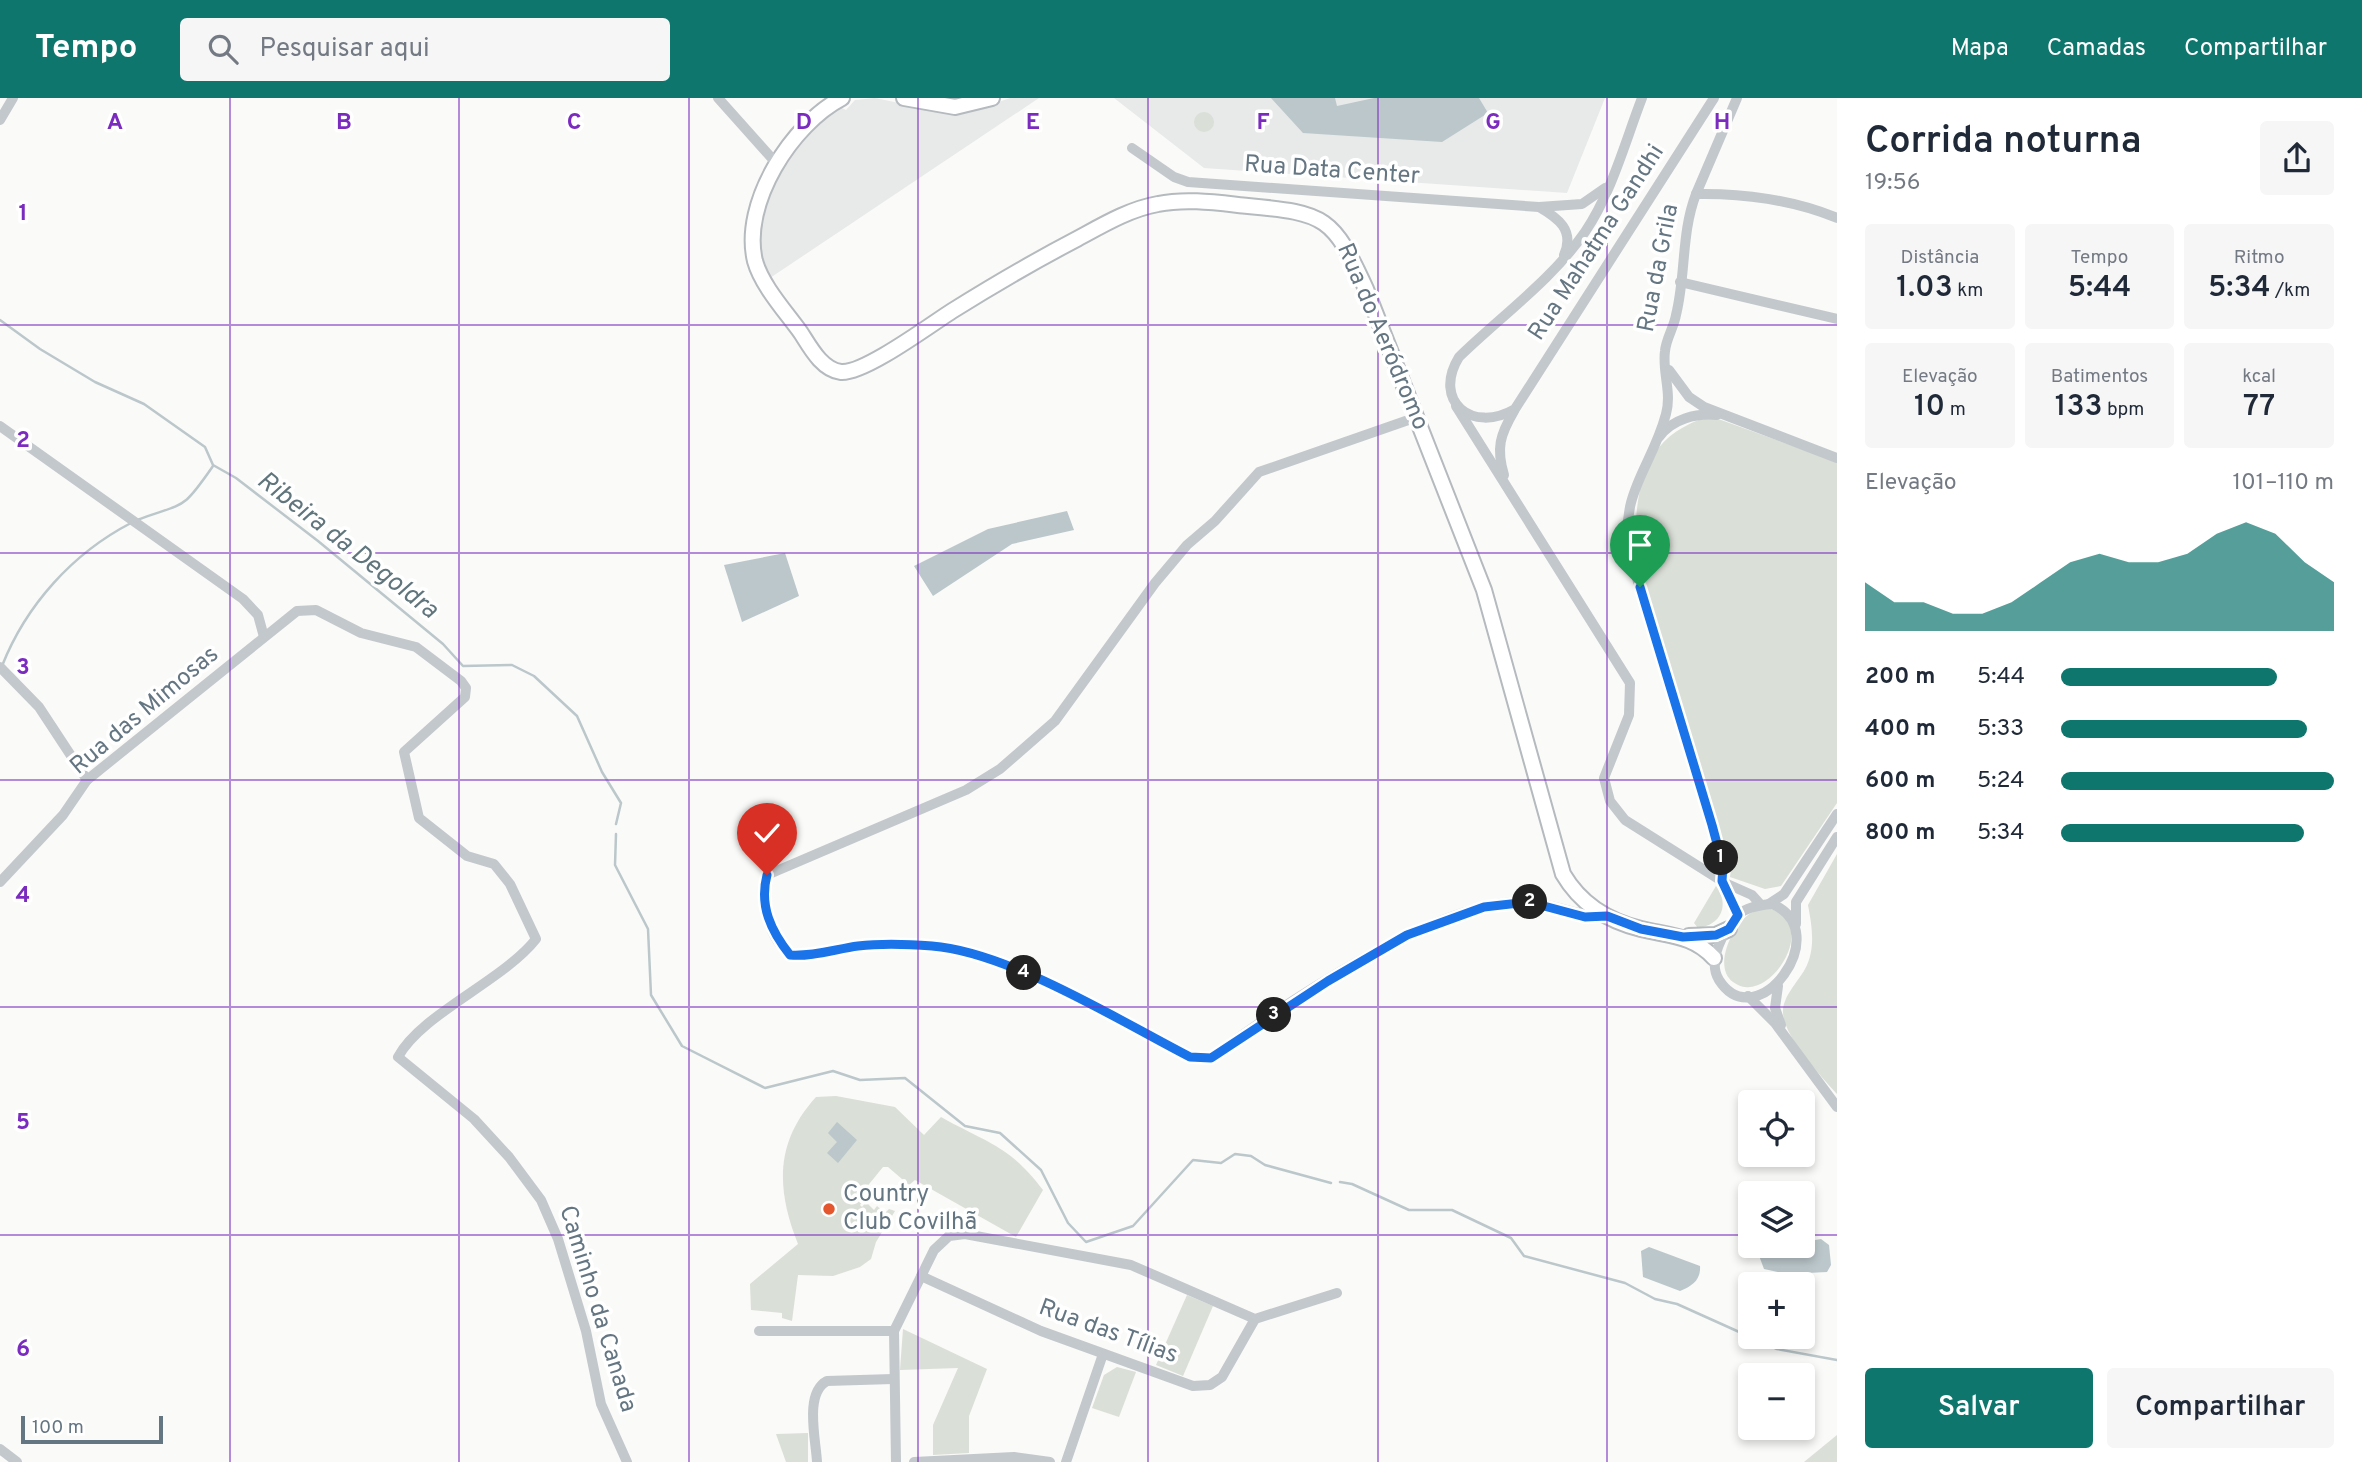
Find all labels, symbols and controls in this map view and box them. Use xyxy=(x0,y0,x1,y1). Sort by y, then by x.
search box xyxy=(180,18,670,81)
text: Tempo xyxy=(35,28,138,70)
icon: search xyxy=(204,30,242,68)
text: Pesquisar aqui xyxy=(260,33,430,66)
text: Mapa xyxy=(1951,34,2009,64)
text: Camadas xyxy=(2047,34,2146,64)
text: Compartilhar xyxy=(2184,34,2327,64)
text: A xyxy=(107,109,123,138)
text: B xyxy=(336,109,352,138)
text: C xyxy=(567,109,581,138)
text: D xyxy=(796,109,812,138)
text: E xyxy=(1026,109,1040,138)
text: F xyxy=(1256,109,1270,138)
text: G xyxy=(1485,109,1501,138)
text: H xyxy=(1714,109,1730,138)
text: Corrida noturna xyxy=(1865,118,2142,167)
button: share xyxy=(2260,121,2334,195)
street label: Rua Mahatma Gandhi xyxy=(1522,139,1672,347)
street label: Rua Data Center xyxy=(1243,150,1421,192)
text: 19:56 xyxy=(1865,169,1921,198)
text: 1 xyxy=(18,200,28,229)
street label: Rua da Grila xyxy=(1632,201,1686,335)
street label: Rua do Aeródromo xyxy=(1329,239,1435,435)
text: Distância xyxy=(1900,246,1979,270)
text: Tempo xyxy=(2071,246,2128,270)
text: Ritmo xyxy=(2234,246,2285,270)
text: 1.03 xyxy=(1896,270,1953,307)
text: 5:44 xyxy=(2068,270,2131,307)
text: 5:34 xyxy=(2208,270,2271,307)
text: km xyxy=(1953,279,1983,303)
text: /km xyxy=(2271,279,2310,303)
text: Elevação xyxy=(1902,365,1978,389)
text: Batimentos xyxy=(2051,365,2148,389)
text: kcal xyxy=(2242,365,2276,389)
text: 10 xyxy=(1914,389,1945,426)
text: 133 xyxy=(2055,389,2102,426)
text: 77 xyxy=(2243,389,2275,426)
text: m xyxy=(1945,398,1966,422)
text: bpm xyxy=(2102,398,2144,422)
text: 2 xyxy=(16,427,30,456)
water label: Ribeira da Degoldra xyxy=(250,465,445,627)
text: Elevação xyxy=(1865,469,1957,498)
text: 101–110 m xyxy=(2233,469,2334,498)
pin xyxy=(1610,515,1670,587)
icon: arrive xyxy=(1621,526,1659,564)
street label: Rua das Mimosas xyxy=(65,640,225,782)
text: 3 xyxy=(16,654,30,683)
text: 200 m xyxy=(1865,663,1935,692)
text: 5:44 xyxy=(1977,663,2025,692)
text: 400 m xyxy=(1865,715,1936,744)
text: 5:33 xyxy=(1977,715,2024,744)
text: 600 m xyxy=(1865,767,1935,796)
text: 5:24 xyxy=(1977,767,2025,796)
pin xyxy=(737,803,797,875)
icon: check xyxy=(748,814,786,852)
text: 800 m xyxy=(1865,819,1935,848)
text: 5:34 xyxy=(1977,819,2025,848)
pin: 1 xyxy=(1704,840,1738,876)
text: 1 xyxy=(1717,845,1724,869)
text: 4 xyxy=(16,882,30,911)
pin: 2 xyxy=(1512,884,1548,920)
text: 2 xyxy=(1524,889,1535,913)
pin: 4 xyxy=(1006,956,1042,990)
text: 4 xyxy=(1017,960,1030,984)
pin: 3 xyxy=(1256,998,1292,1032)
text: 3 xyxy=(1268,1002,1279,1026)
map controls xyxy=(1738,1090,1815,1440)
button: locate xyxy=(1738,1090,1815,1167)
text: 5 xyxy=(16,1109,30,1138)
place label: Country Club Covilhã xyxy=(843,1180,977,1238)
button: layers xyxy=(1738,1181,1815,1258)
marker: Country Club Covilhã xyxy=(821,1201,837,1217)
street label: Caminho da Canada xyxy=(551,1202,643,1416)
button: + xyxy=(1738,1272,1815,1349)
street label: Rua das Tílias xyxy=(1034,1293,1182,1371)
text: 6 xyxy=(16,1336,30,1365)
button: − xyxy=(1738,1363,1815,1440)
button: Salvar xyxy=(1865,1368,2093,1448)
button: Compartilhar xyxy=(2107,1368,2334,1448)
scale bar xyxy=(21,1413,163,1445)
text: 100 m xyxy=(32,1416,84,1440)

